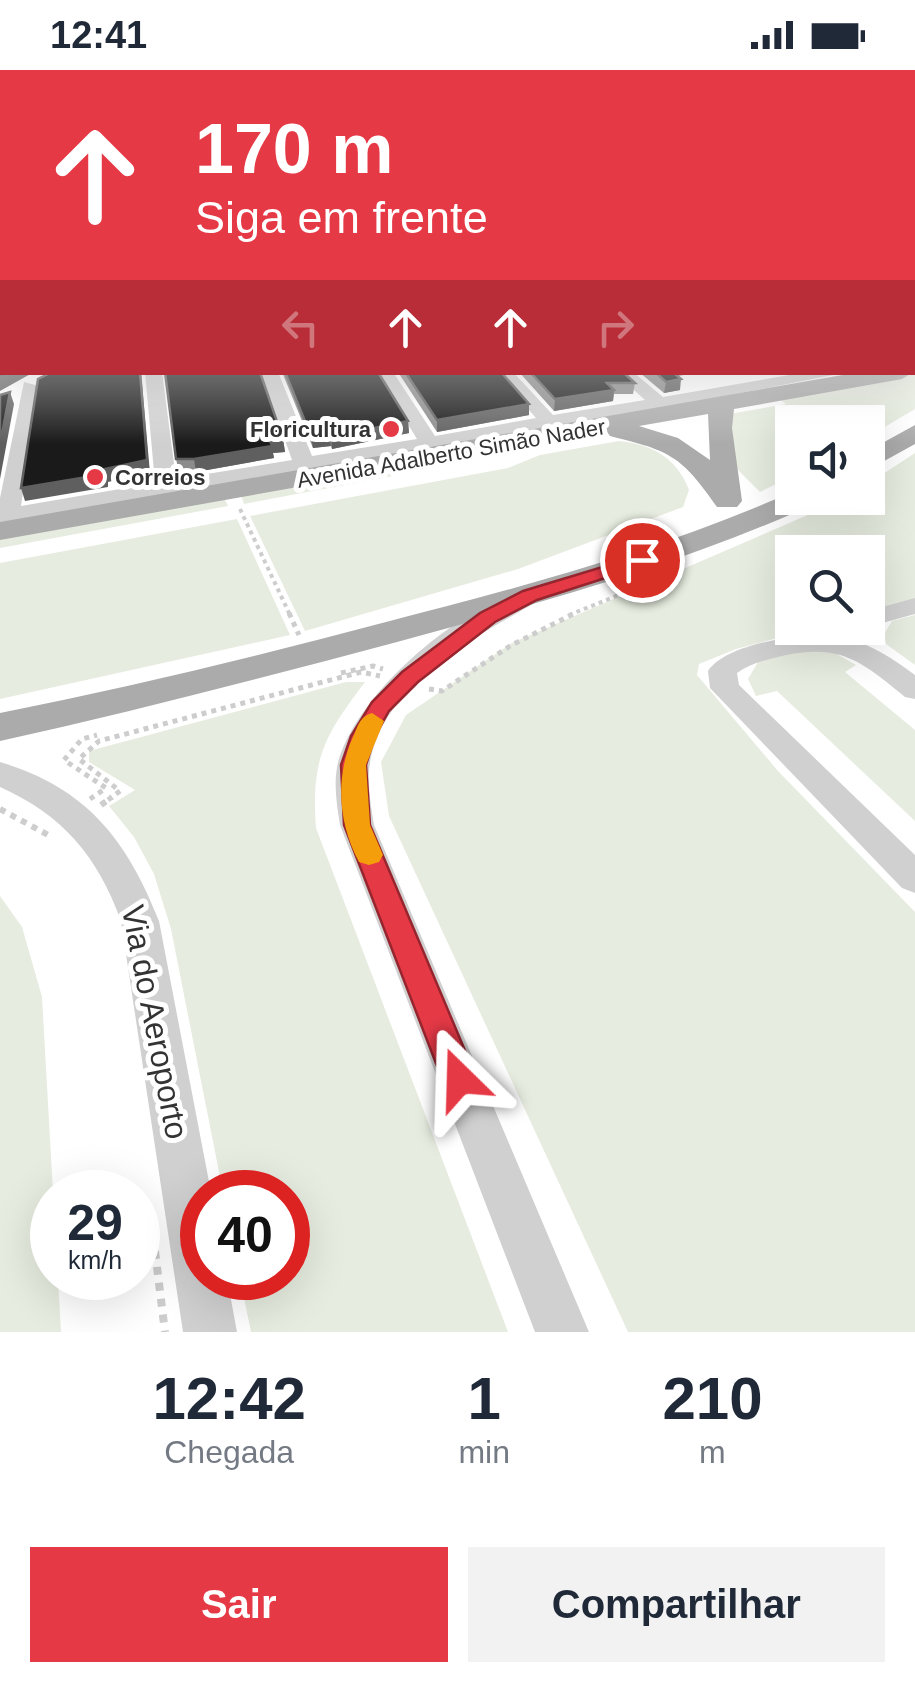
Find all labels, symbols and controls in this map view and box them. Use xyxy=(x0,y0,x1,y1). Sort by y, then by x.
text: 12:41 xyxy=(50,14,147,56)
icon: ahead xyxy=(30,110,160,240)
text: 170 m xyxy=(195,110,393,188)
text: Siga em frente xyxy=(195,192,488,243)
icon: left xyxy=(273,300,328,355)
icon: ahead xyxy=(378,300,433,355)
icon: ahead xyxy=(483,300,538,355)
icon: right xyxy=(588,300,643,355)
map controls xyxy=(775,405,885,645)
button: sound xyxy=(775,405,885,515)
street label: Avenida Adalberto Simão Nader xyxy=(295,414,607,493)
place label: Floricultura xyxy=(250,417,372,442)
marker: Floricultura xyxy=(380,418,402,440)
place label: Correios xyxy=(115,465,205,490)
marker: Correios xyxy=(84,466,106,488)
pin xyxy=(600,518,685,603)
icon: arrive xyxy=(615,533,670,588)
button: search xyxy=(775,535,885,645)
street label: Via do Aeroporto xyxy=(115,902,195,1142)
position arrow xyxy=(408,1027,512,1131)
speed limit sign: 40 xyxy=(180,1170,310,1300)
text: 29 xyxy=(67,1195,123,1251)
text: km/h xyxy=(68,1246,122,1274)
text: 12:42 xyxy=(152,1365,306,1432)
text: 1 xyxy=(467,1365,501,1432)
text: 210 xyxy=(662,1365,763,1432)
text: Chegada xyxy=(164,1434,294,1470)
text: min xyxy=(458,1434,510,1470)
text: m xyxy=(699,1434,726,1470)
button: Sair xyxy=(30,1547,448,1662)
button: Compartilhar xyxy=(468,1547,885,1662)

